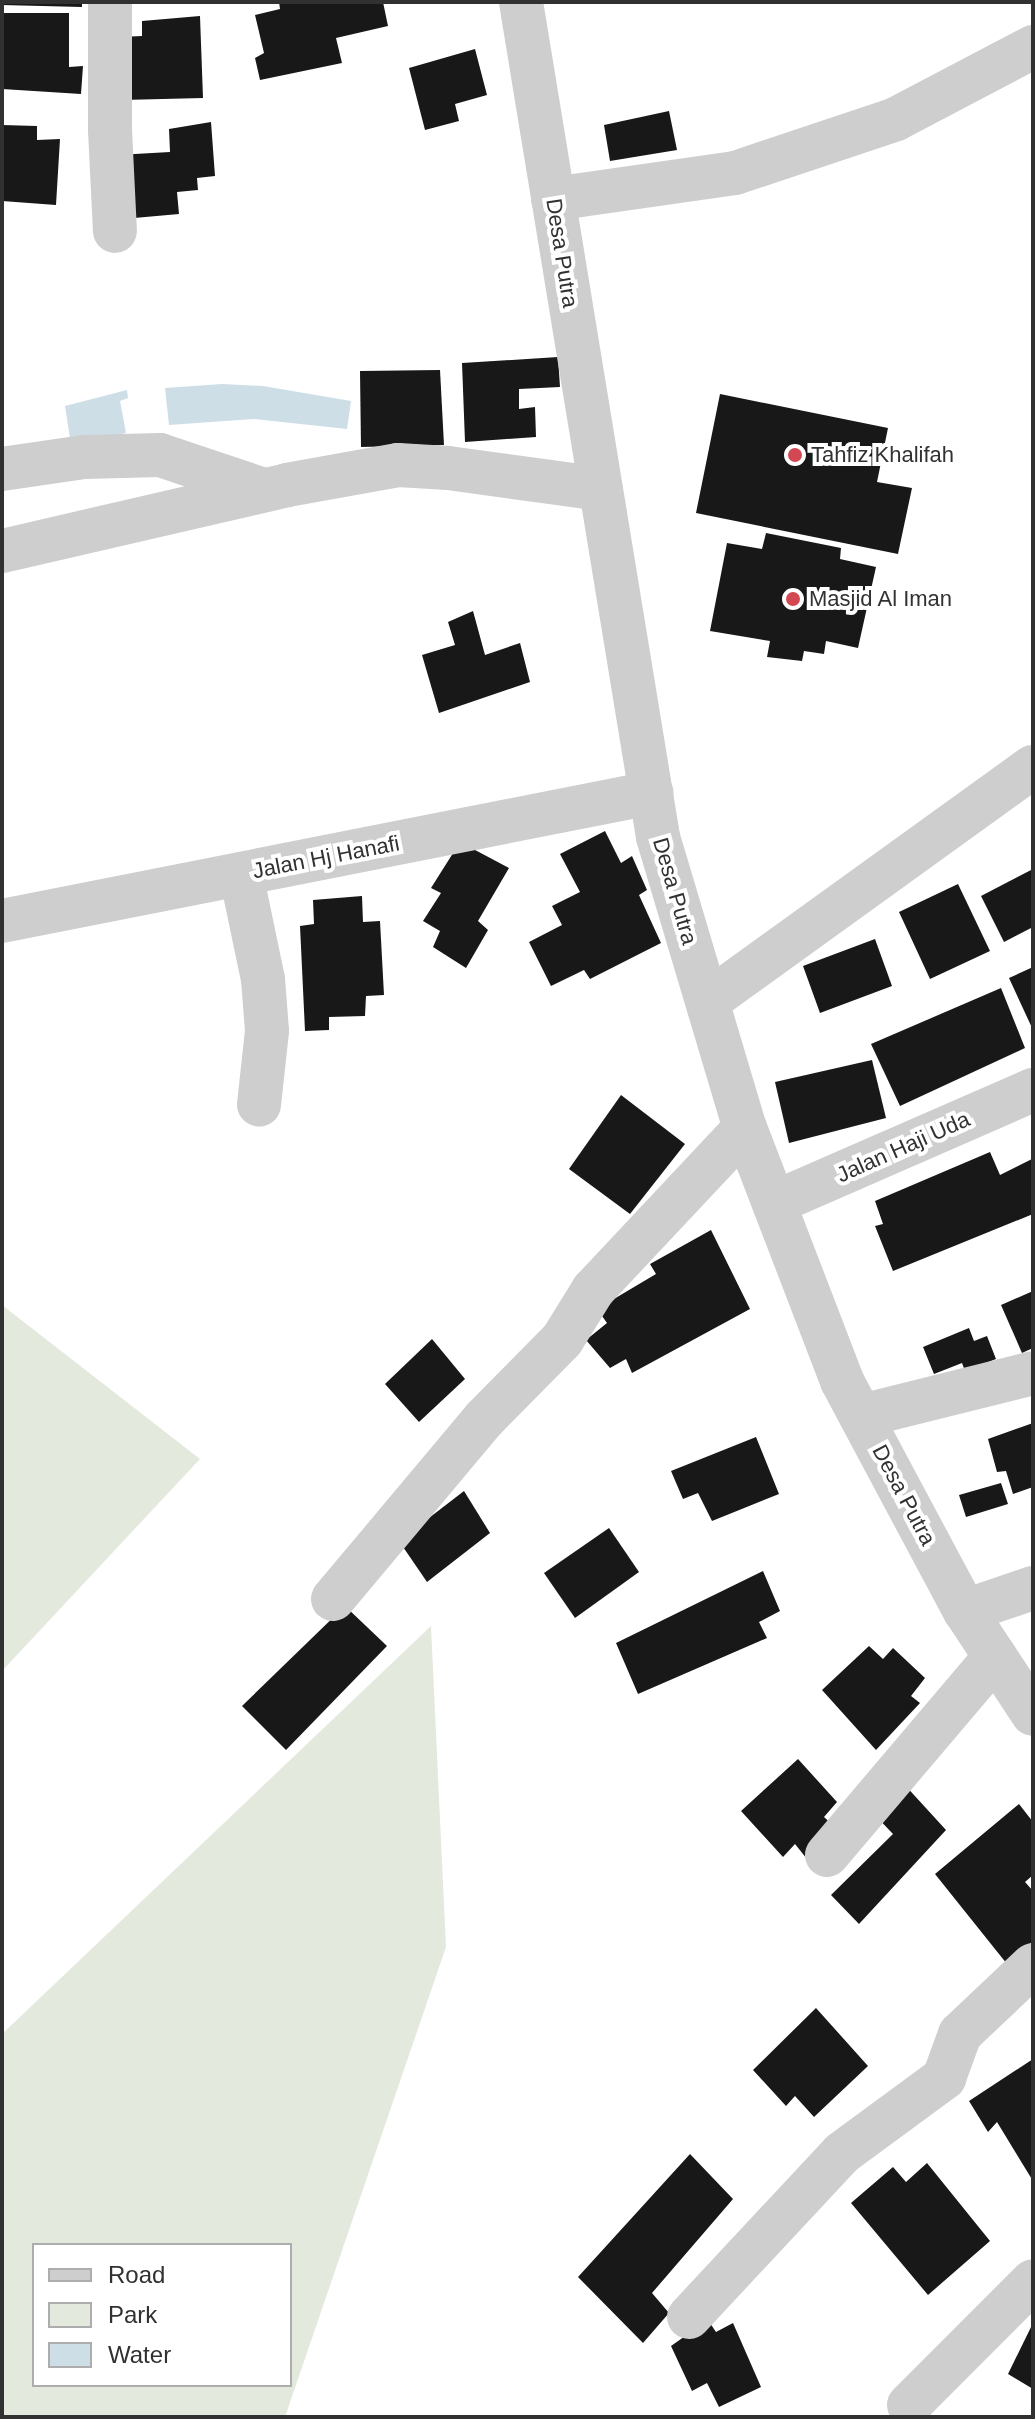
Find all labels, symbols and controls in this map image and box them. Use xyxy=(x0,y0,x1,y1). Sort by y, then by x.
street label: Desa Putra xyxy=(540,197,584,309)
place label: Tahfiz Khalifah xyxy=(811,442,954,468)
marker: Tahfiz Khalifah xyxy=(786,446,804,464)
place label: Masjid Al Iman xyxy=(809,586,953,612)
marker: Masjid Al Iman xyxy=(784,590,802,608)
street label: Jalan Hj Hanafi xyxy=(250,830,402,884)
street label: Desa Putra xyxy=(647,834,703,948)
street label: Jalan Haji Uda xyxy=(832,1106,974,1188)
street label: Desa Putra xyxy=(867,1440,941,1550)
legend xyxy=(32,2243,292,2387)
text: Road xyxy=(108,2261,165,2288)
text: Park xyxy=(108,2301,157,2328)
text: Water xyxy=(108,2341,171,2368)

